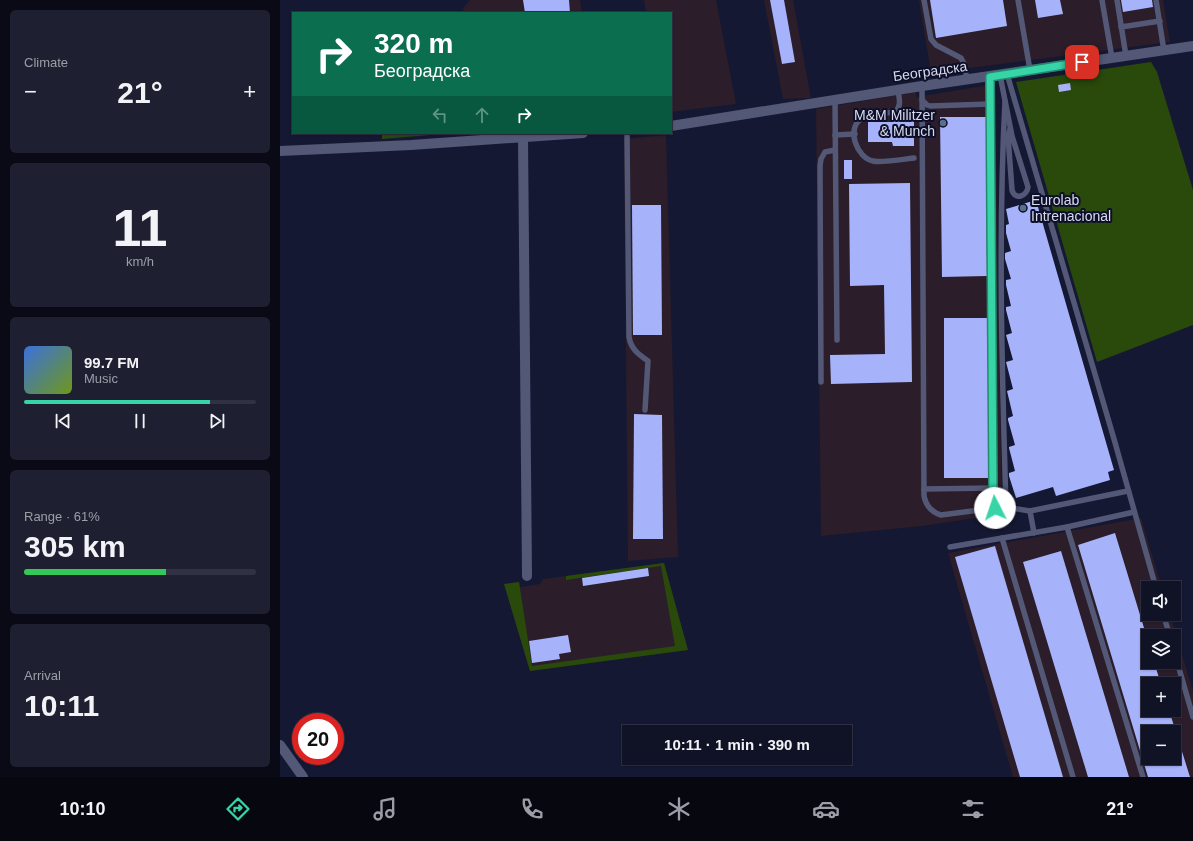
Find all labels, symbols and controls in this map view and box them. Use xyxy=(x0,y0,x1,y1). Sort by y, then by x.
icon: right xyxy=(308,28,360,80)
text: 320 m xyxy=(374,28,453,59)
pin xyxy=(1065,45,1099,79)
icon: arrive xyxy=(1071,51,1093,73)
text: Climate xyxy=(24,55,68,70)
street label: Београдска xyxy=(892,58,968,84)
text: Београдска xyxy=(374,61,470,81)
text: 21° xyxy=(117,76,163,109)
text: − xyxy=(24,79,37,104)
text: + xyxy=(243,79,256,104)
icon: left xyxy=(429,104,451,126)
icon: ahead xyxy=(471,104,493,126)
icon: right xyxy=(513,104,535,126)
place label: M&M Militzer & Munch xyxy=(854,107,935,139)
marker: M&M Militzer & Munch xyxy=(938,118,948,128)
place label: Eurolab Intrenacional xyxy=(1031,192,1111,224)
text: 11 xyxy=(113,199,167,257)
marker: Eurolab Intrenacional xyxy=(1018,203,1028,213)
text: km/h xyxy=(126,254,154,269)
text: 99.7 FM xyxy=(84,354,139,371)
text: Music xyxy=(84,371,118,386)
icon: previous xyxy=(52,410,74,432)
icon: pause xyxy=(129,410,151,432)
icon: next xyxy=(206,410,228,432)
position arrow xyxy=(974,487,1016,529)
text: Range · 61% xyxy=(24,509,100,524)
text: 305 km xyxy=(24,530,126,563)
map controls xyxy=(1141,581,1181,765)
button: sound xyxy=(1141,581,1181,621)
button: layers xyxy=(1141,629,1181,669)
text: Arrival xyxy=(24,668,61,683)
button: + xyxy=(1141,677,1181,717)
text: 10:11 xyxy=(24,689,99,722)
speed limit sign: 20 xyxy=(292,713,344,765)
button: − xyxy=(1141,725,1181,765)
text: 10:11 · 1 min · 390 m xyxy=(664,736,810,753)
icon: directions xyxy=(224,795,252,823)
icon: music xyxy=(371,795,399,823)
icon: phone xyxy=(518,795,546,823)
icon: climate xyxy=(665,795,693,823)
icon: car xyxy=(812,795,840,823)
icon: filters xyxy=(959,795,987,823)
text: 10:10 xyxy=(59,799,106,819)
text: 21° xyxy=(1106,799,1133,819)

